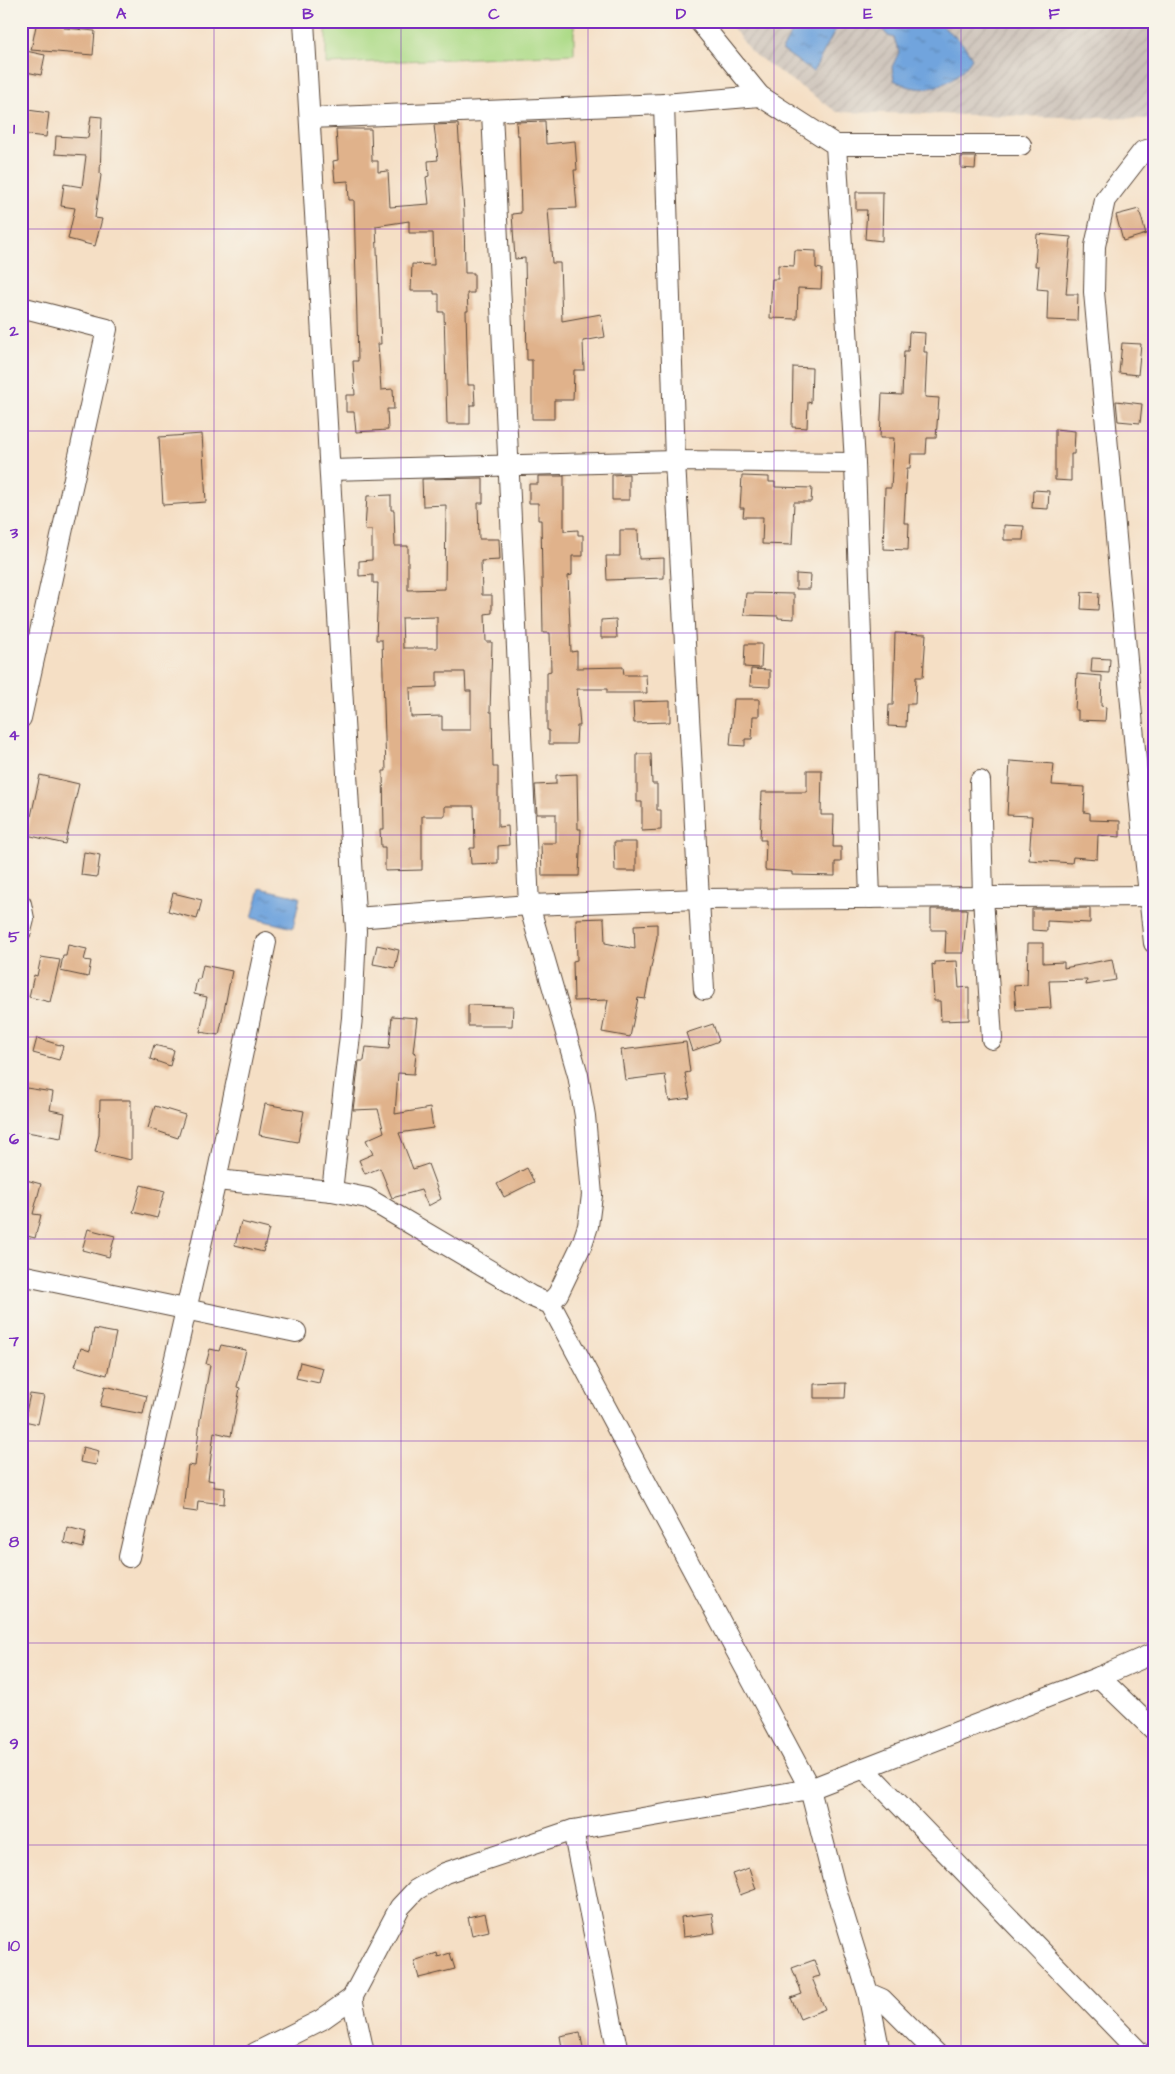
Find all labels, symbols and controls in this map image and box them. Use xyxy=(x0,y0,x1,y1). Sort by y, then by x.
text: A xyxy=(116,3,127,25)
text: B xyxy=(302,3,314,25)
text: C xyxy=(488,3,500,25)
text: D xyxy=(676,3,687,25)
text: E xyxy=(863,3,873,25)
text: F xyxy=(1048,3,1060,25)
text: 1 xyxy=(13,118,16,140)
text: 2 xyxy=(8,320,19,342)
text: 3 xyxy=(9,522,19,544)
text: 4 xyxy=(9,724,20,746)
text: 5 xyxy=(8,926,20,948)
text: 6 xyxy=(9,1128,19,1150)
text: 7 xyxy=(8,1330,19,1352)
text: 8 xyxy=(9,1531,20,1553)
text: 9 xyxy=(9,1733,19,1755)
text: 10 xyxy=(8,1935,20,1957)

